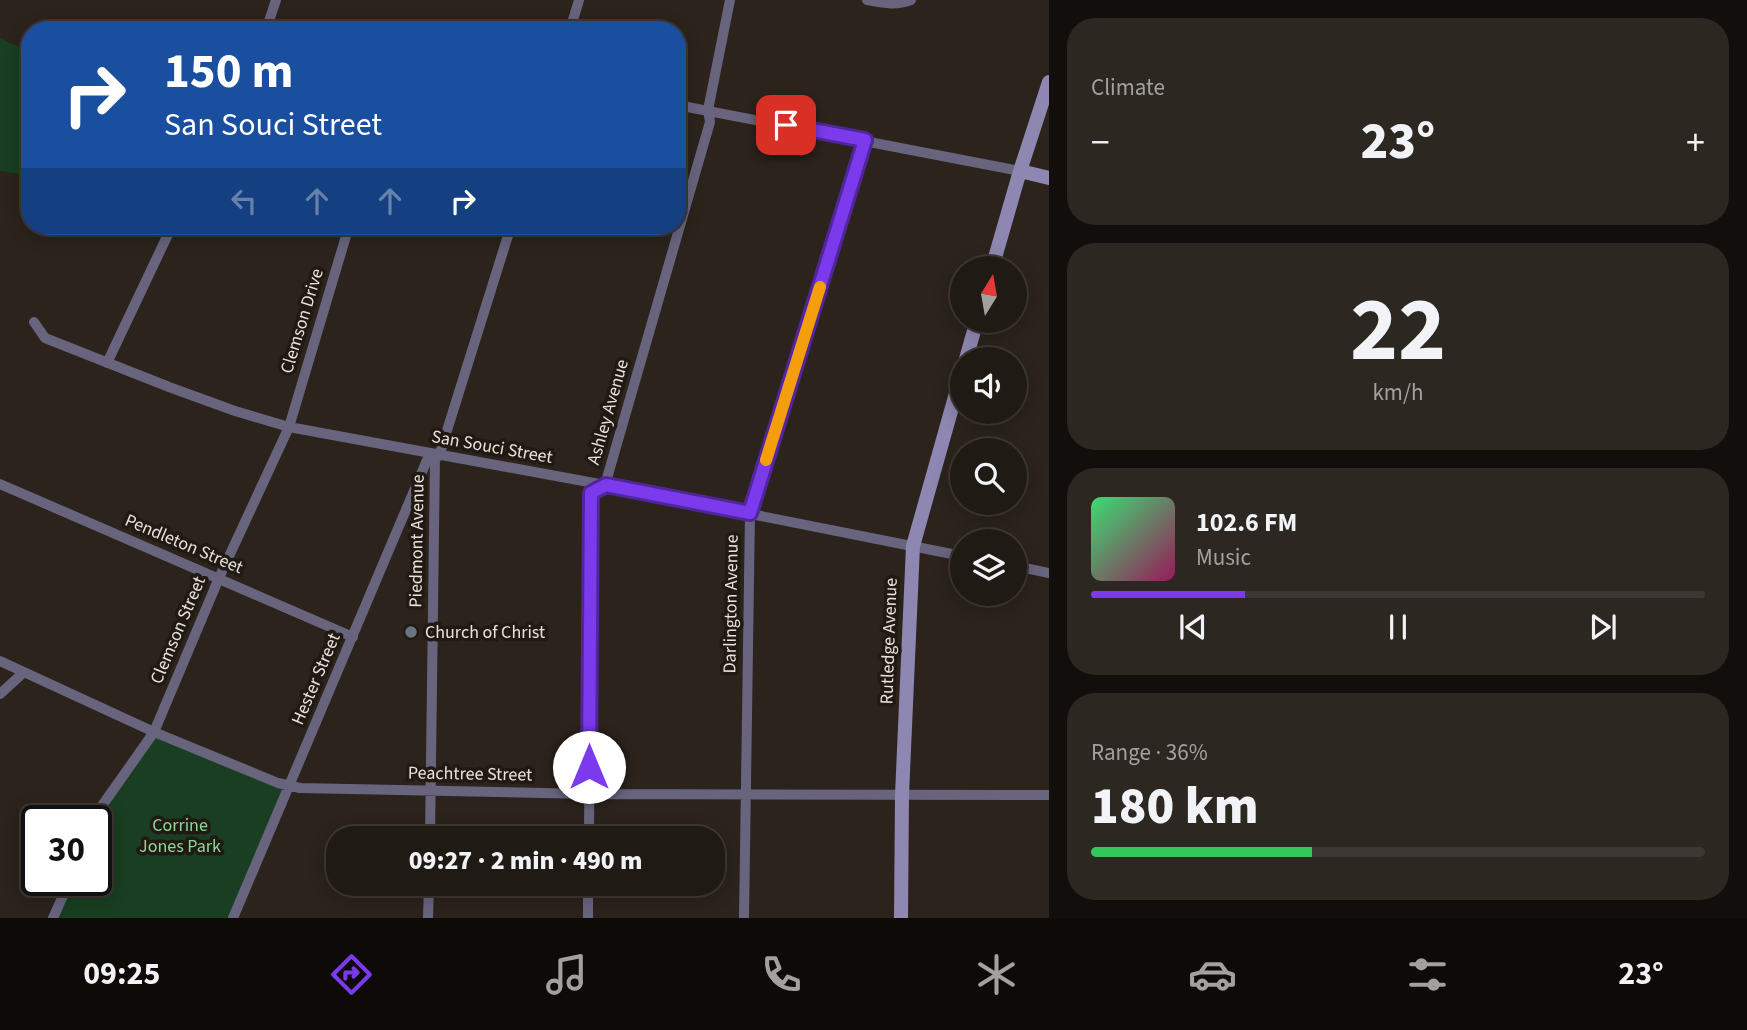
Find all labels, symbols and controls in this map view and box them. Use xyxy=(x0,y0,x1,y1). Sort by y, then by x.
text: 150 m xyxy=(164,37,293,107)
icon: right xyxy=(49,49,140,140)
text: Climate xyxy=(1091,71,1165,104)
pin xyxy=(756,95,816,155)
text: San Souci Street xyxy=(164,102,382,148)
text: 23° xyxy=(1361,105,1435,179)
icon: arrive xyxy=(767,106,805,144)
text: − xyxy=(1091,116,1110,170)
text: + xyxy=(1686,116,1705,170)
icon: left xyxy=(225,182,263,220)
icon: ahead xyxy=(298,182,336,220)
icon: ahead xyxy=(371,182,409,220)
icon: right xyxy=(444,182,482,220)
north arrow xyxy=(950,256,1027,332)
map controls xyxy=(950,256,1027,606)
street label: Clemson Drive xyxy=(274,265,330,377)
text: 22 xyxy=(1350,266,1446,395)
button: sound xyxy=(950,347,1027,424)
street label: Ashley Avenue xyxy=(581,356,635,468)
text: km/h xyxy=(1372,376,1424,409)
street label: San Souci Street xyxy=(429,424,555,470)
button: search xyxy=(950,438,1027,515)
street label: Piedmont Avenue xyxy=(403,474,431,608)
text: 102.6 FM xyxy=(1196,504,1297,541)
street label: Pendleton Street xyxy=(121,508,247,580)
button: layers xyxy=(950,529,1027,606)
street label: Darlington Avenue xyxy=(717,534,745,674)
text: Music xyxy=(1196,541,1251,574)
street label: Clemson Street xyxy=(144,572,212,688)
street label: Rutledge Avenue xyxy=(874,577,904,705)
icon: previous xyxy=(1174,608,1212,646)
icon: pause xyxy=(1379,608,1417,646)
icon: next xyxy=(1584,608,1622,646)
place label: Church of Christ xyxy=(425,620,545,645)
marker: Church of Christ xyxy=(403,624,419,640)
street label: Hester Street xyxy=(285,629,347,729)
position arrow xyxy=(552,730,626,804)
text: Range · 36% xyxy=(1091,736,1208,769)
street label: Peachtree Street xyxy=(408,760,532,788)
text: 180 km xyxy=(1091,770,1259,844)
speed limit sign: 30 xyxy=(21,805,112,896)
park label: Corrine Jones Park xyxy=(139,813,221,859)
text: 09:27 · 2 min · 490 m xyxy=(409,842,642,879)
icon: directions xyxy=(327,950,376,999)
icon: music xyxy=(542,950,591,999)
icon: phone xyxy=(757,950,806,999)
icon: climate xyxy=(972,950,1021,999)
icon: car xyxy=(1188,950,1237,999)
icon: filters xyxy=(1403,950,1452,999)
text: 09:25 xyxy=(83,951,160,997)
text: 23° xyxy=(1618,951,1664,997)

